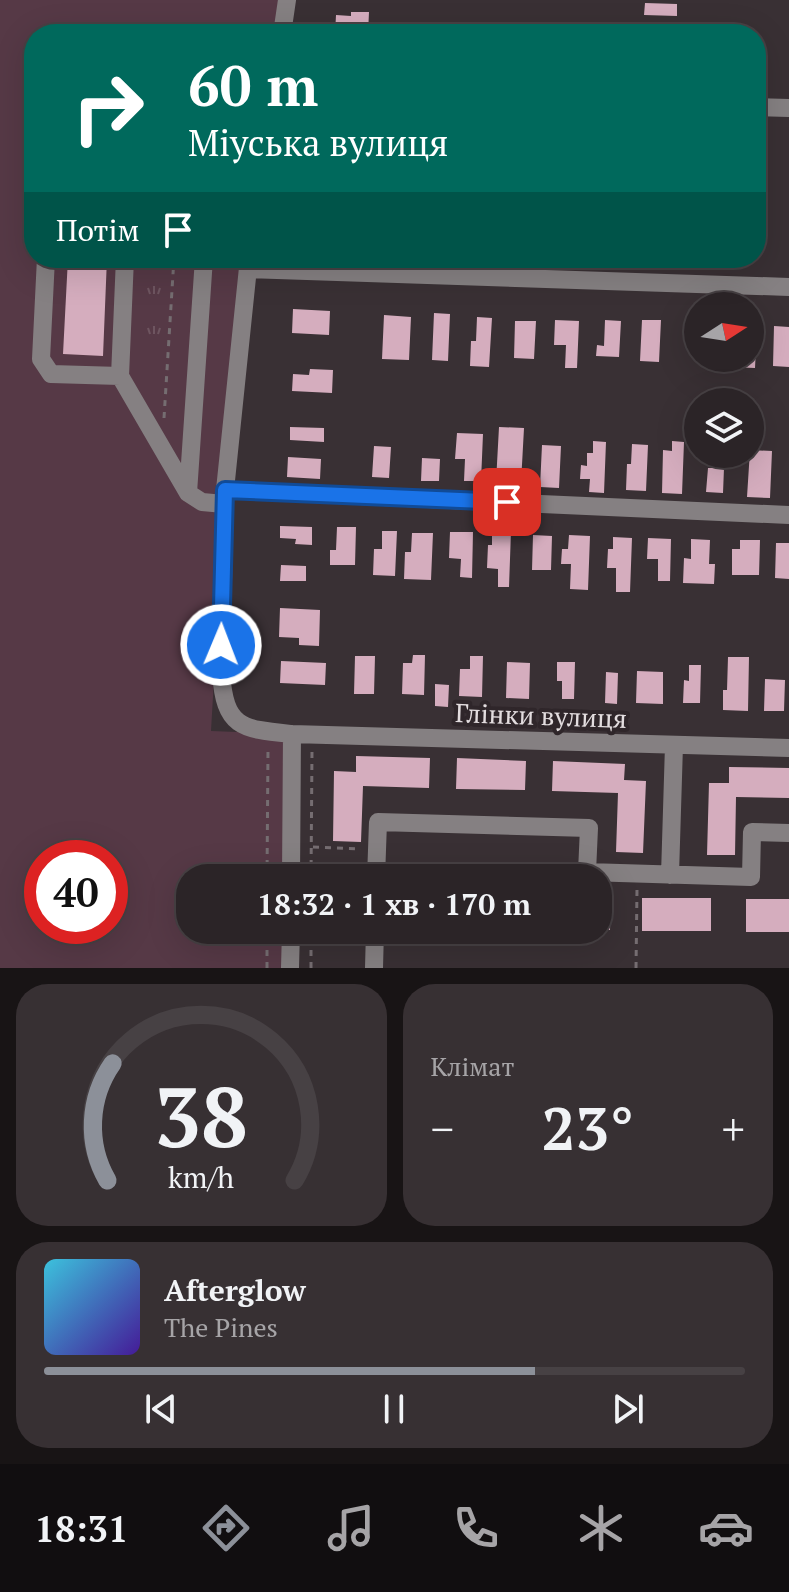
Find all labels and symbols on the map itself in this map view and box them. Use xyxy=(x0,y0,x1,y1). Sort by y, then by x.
north arrow xyxy=(684,292,764,372)
pin xyxy=(473,468,541,536)
position arrow xyxy=(179,603,263,687)
street label: Глінки вулиця xyxy=(455,695,627,735)
speed limit sign: 40 xyxy=(24,840,128,944)

